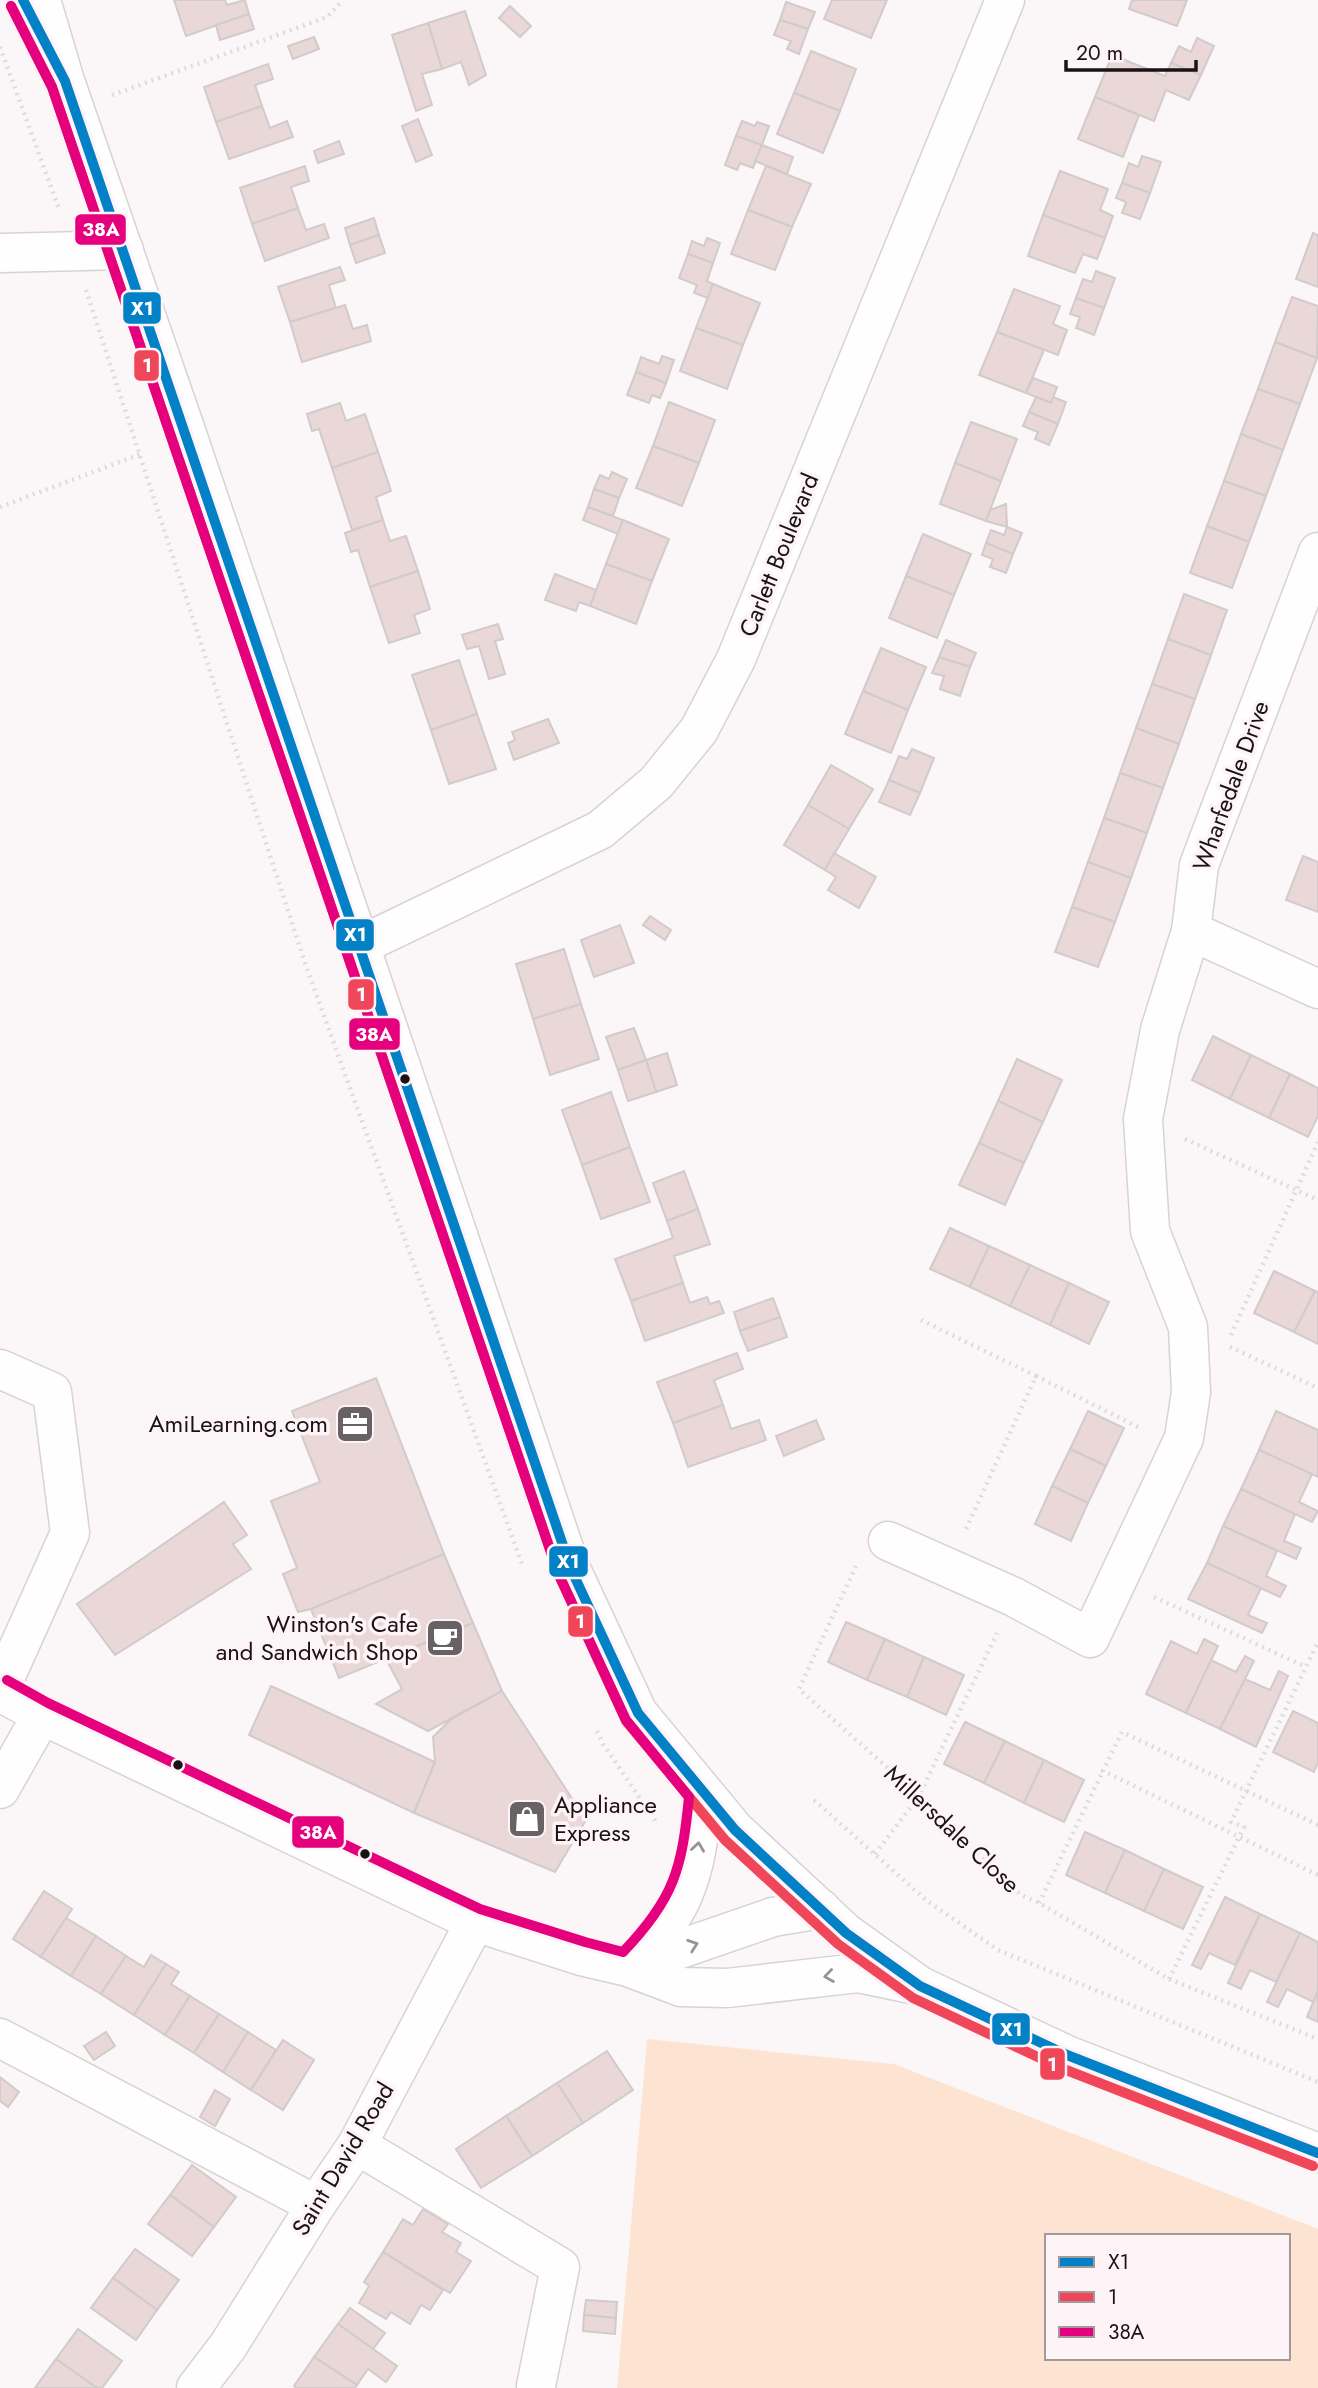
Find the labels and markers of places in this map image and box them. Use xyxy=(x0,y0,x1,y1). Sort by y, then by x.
unlabelled marker xyxy=(398,1072,412,1086)
office icon: AmiLearning.com xyxy=(334,1403,376,1445)
place label: AmiLearning.com xyxy=(149,1406,328,1441)
place label: Winston's Cafe and Sandwich Shop xyxy=(216,1606,418,1669)
cafe icon: Winston's Cafe and Sandwich Shop xyxy=(424,1617,466,1659)
unlabelled marker xyxy=(171,1758,185,1772)
place label: Appliance Express xyxy=(554,1787,657,1850)
shop icon: Appliance Express xyxy=(506,1798,548,1840)
unlabelled marker xyxy=(358,1847,372,1861)

